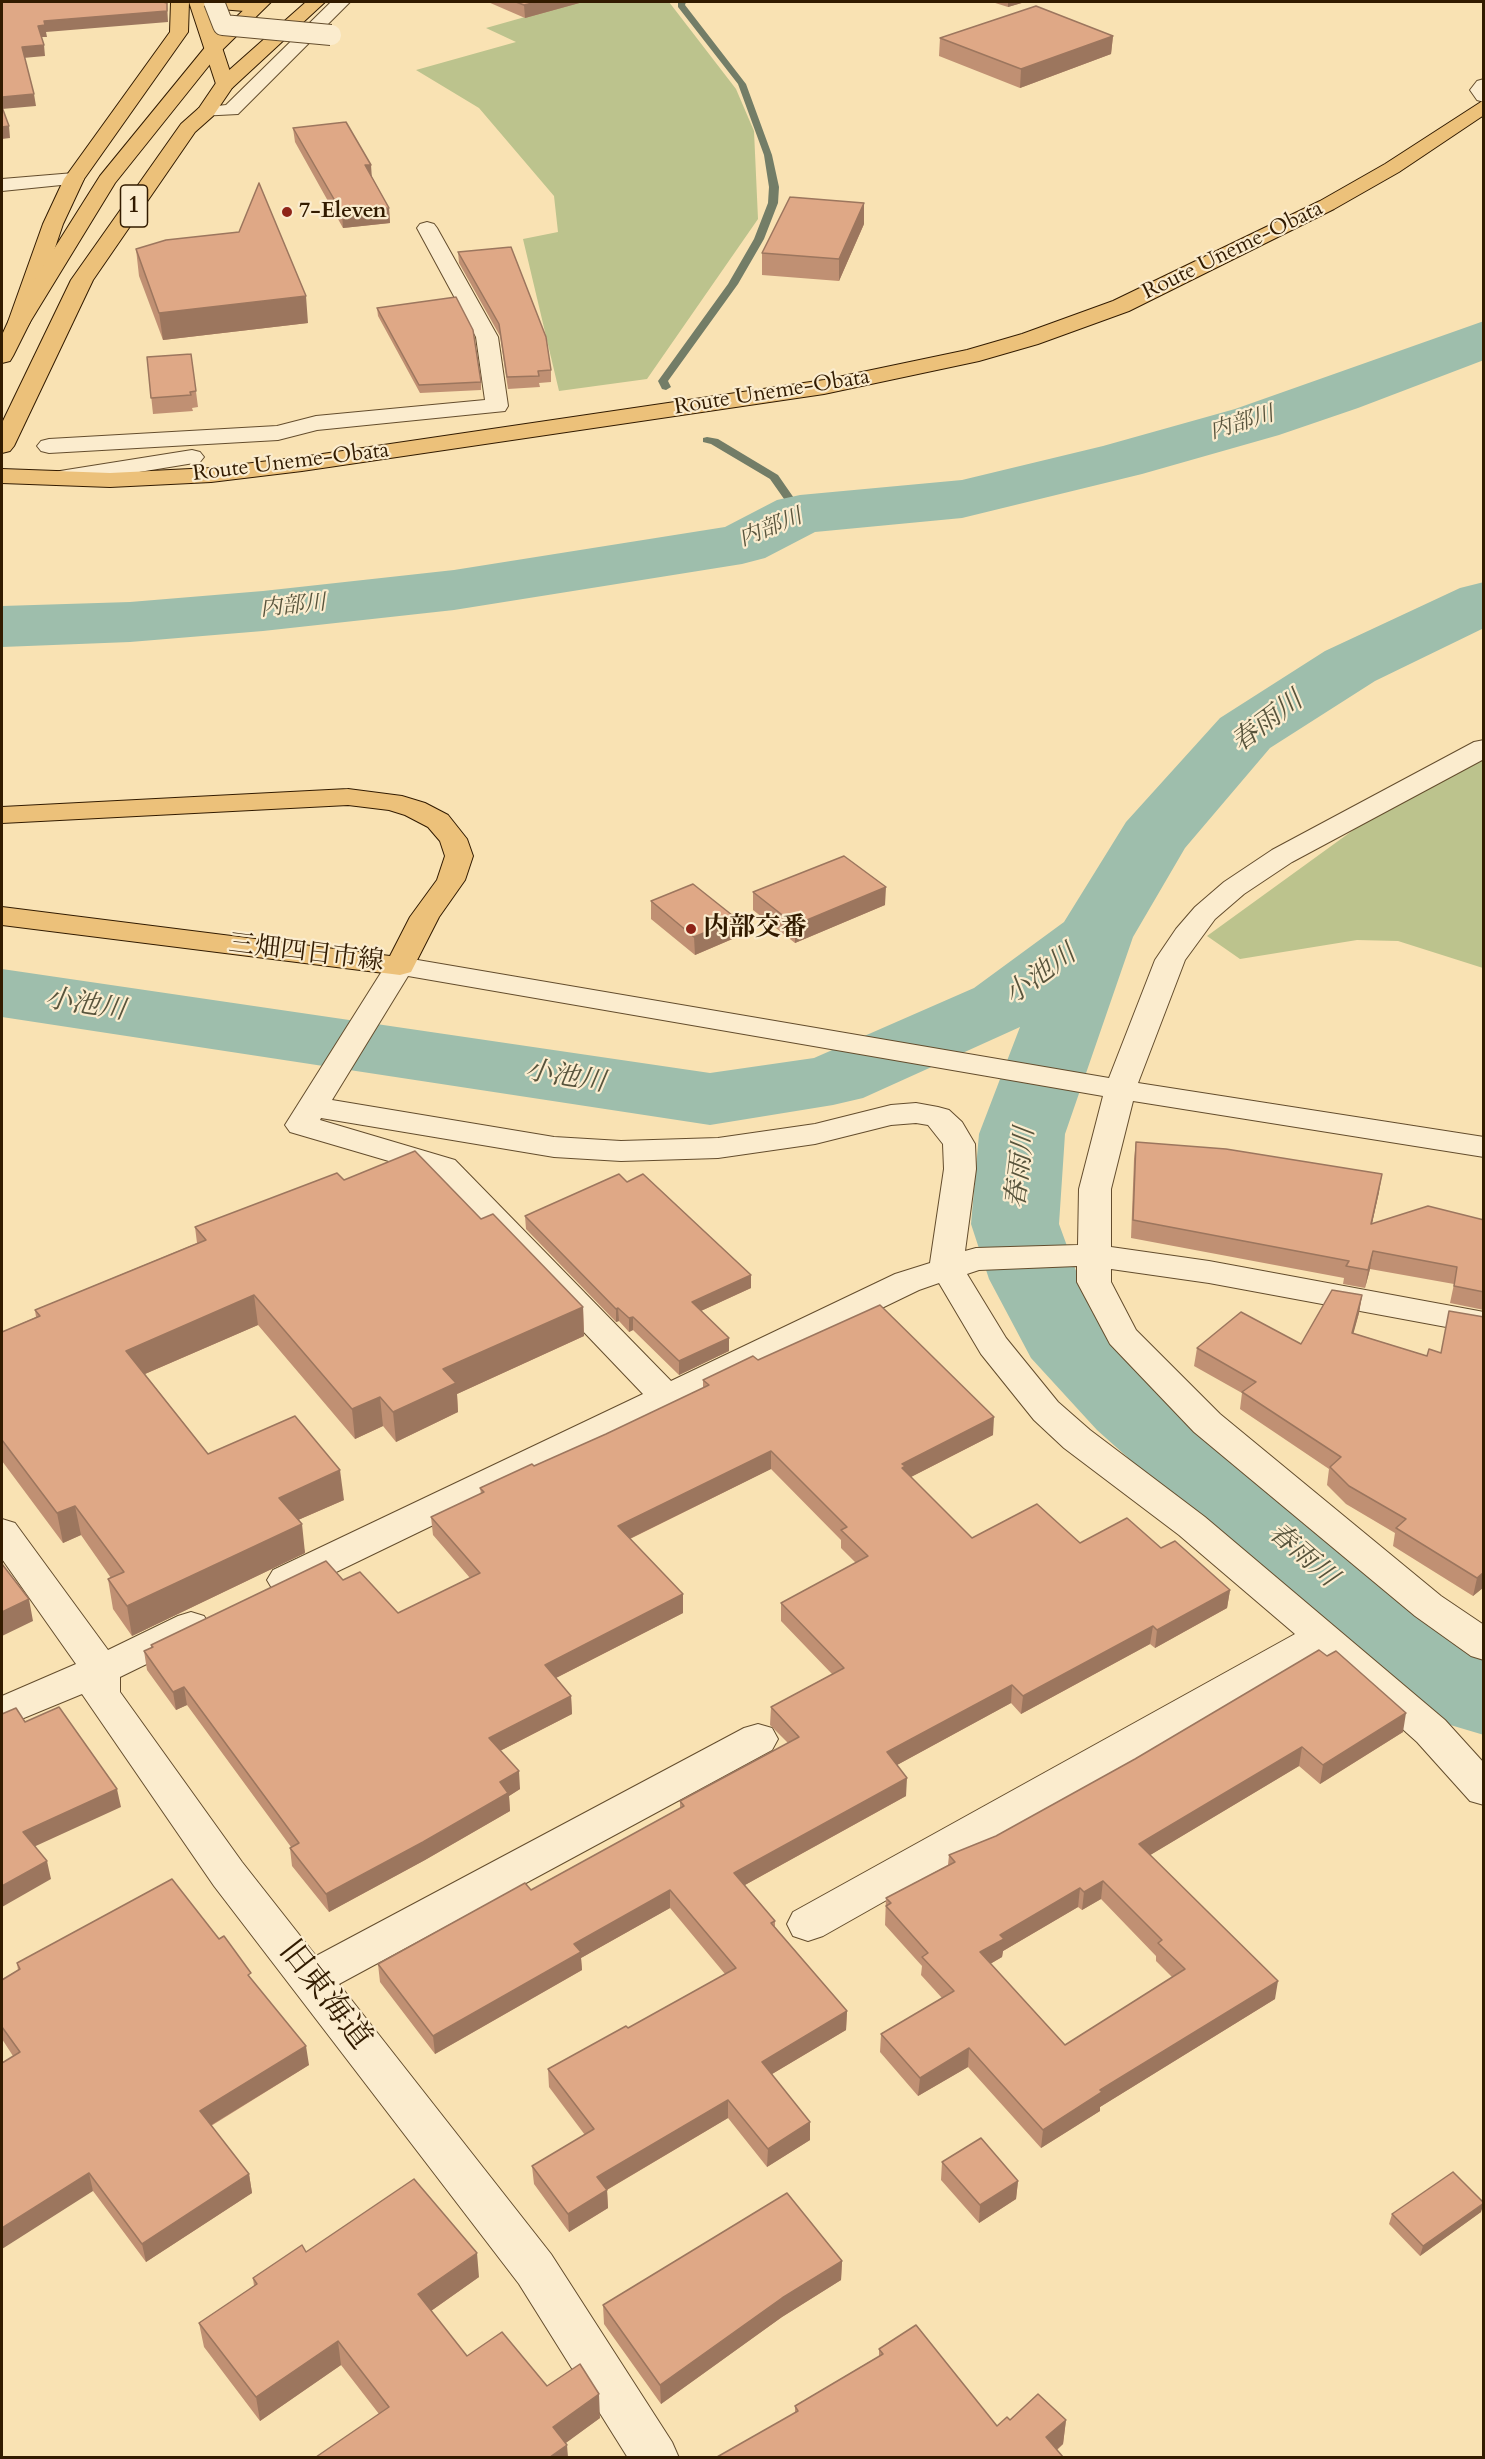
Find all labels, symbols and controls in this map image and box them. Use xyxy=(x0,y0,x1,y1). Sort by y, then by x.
road number: 1 xyxy=(120,185,148,227)
street label: Route Uneme-Obata xyxy=(1138,196,1328,306)
place label: 7-Eleven xyxy=(299,199,387,225)
marker: 7-Eleven xyxy=(280,205,294,219)
street label: Route Uneme-Obata xyxy=(672,364,872,422)
water label: 内部川 xyxy=(1207,402,1277,446)
street label: Route Uneme-Obata xyxy=(191,438,391,488)
water label: 内部川 xyxy=(735,504,807,554)
water label: 内部川 xyxy=(259,590,327,624)
water label: 春雨川 xyxy=(1226,686,1310,760)
place label: 内部交番 xyxy=(703,913,807,945)
marker: 内部交番 xyxy=(684,922,698,936)
street label: 三畑四日市線 xyxy=(227,929,385,979)
water label: 小池川 xyxy=(999,939,1083,1013)
water label: 小池川 xyxy=(42,984,128,1028)
water label: 小池川 xyxy=(522,1056,608,1100)
water label: 春雨川 xyxy=(1001,1126,1043,1210)
water label: 春雨川 xyxy=(1261,1517,1343,1595)
street label: 旧東海道 xyxy=(269,1934,379,2058)

